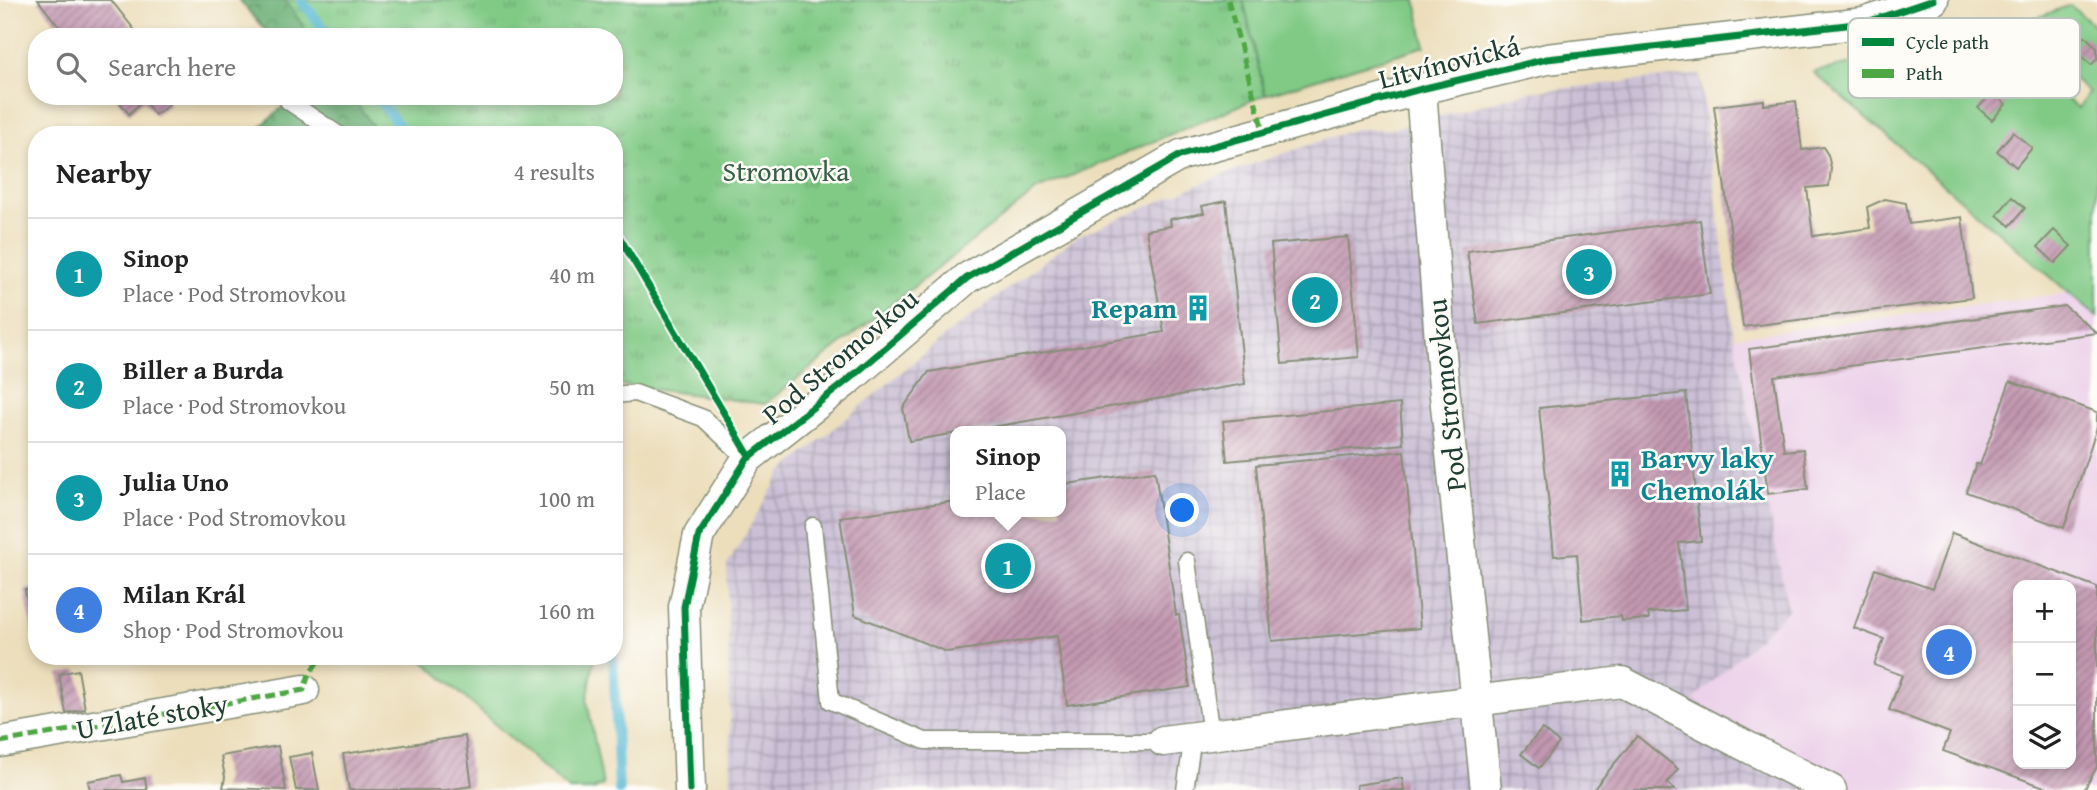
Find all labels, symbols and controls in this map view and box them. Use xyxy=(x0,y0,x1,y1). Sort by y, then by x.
legend xyxy=(1848,18,2080,98)
street label: Litvínovická xyxy=(1374,24,1524,99)
search box xyxy=(28,28,623,105)
text: Cycle path xyxy=(1906,28,1989,56)
text: Search here xyxy=(108,47,236,86)
icon: search xyxy=(52,48,90,86)
text: Path xyxy=(1906,59,1943,87)
text: Nearby xyxy=(56,150,152,194)
park label: Stromovka xyxy=(723,150,850,191)
text: 4 results xyxy=(514,155,595,188)
text: Sinop xyxy=(123,238,189,277)
pin: 3 xyxy=(1566,246,1612,298)
text: 1 xyxy=(73,258,85,291)
text: 40 m xyxy=(549,258,595,291)
pin: 2 xyxy=(1292,274,1338,326)
text: Place · Pod Stromovkou xyxy=(123,277,346,310)
street label: Pod Stromovkou xyxy=(753,278,927,433)
place label: Repam xyxy=(1092,287,1177,328)
building icon: Repam xyxy=(1183,293,1213,323)
street label: Pod Stromovkou xyxy=(1415,297,1476,493)
text: Biller a Burda xyxy=(123,350,284,389)
text: 2 xyxy=(73,370,85,403)
text: 50 m xyxy=(549,370,595,403)
text: Place · Pod Stromovkou xyxy=(123,389,346,422)
popup xyxy=(950,426,1066,517)
text: Sinop xyxy=(975,436,1041,475)
place label: Barvy laky Chemolák xyxy=(1641,437,1774,510)
building icon: Barvy laky Chemolák xyxy=(1605,459,1635,489)
text: Julia Uno xyxy=(123,462,229,501)
text: Place xyxy=(975,475,1026,508)
text: 3 xyxy=(73,482,85,515)
text: 100 m xyxy=(538,482,595,515)
your location xyxy=(1165,493,1199,527)
text: Place · Pod Stromovkou xyxy=(123,501,346,534)
pin: 1 xyxy=(985,540,1031,592)
text: Milan Král xyxy=(123,574,246,613)
map controls xyxy=(2013,580,2076,769)
button: + xyxy=(2013,580,2076,643)
text: 4 xyxy=(73,594,85,627)
text: 160 m xyxy=(538,594,595,627)
text: Shop · Pod Stromovkou xyxy=(123,613,344,646)
pin: 4 xyxy=(1926,626,1972,678)
button: − xyxy=(2013,643,2076,706)
street label: U Zlaté stoky xyxy=(73,682,231,749)
button: layers xyxy=(2013,706,2076,769)

